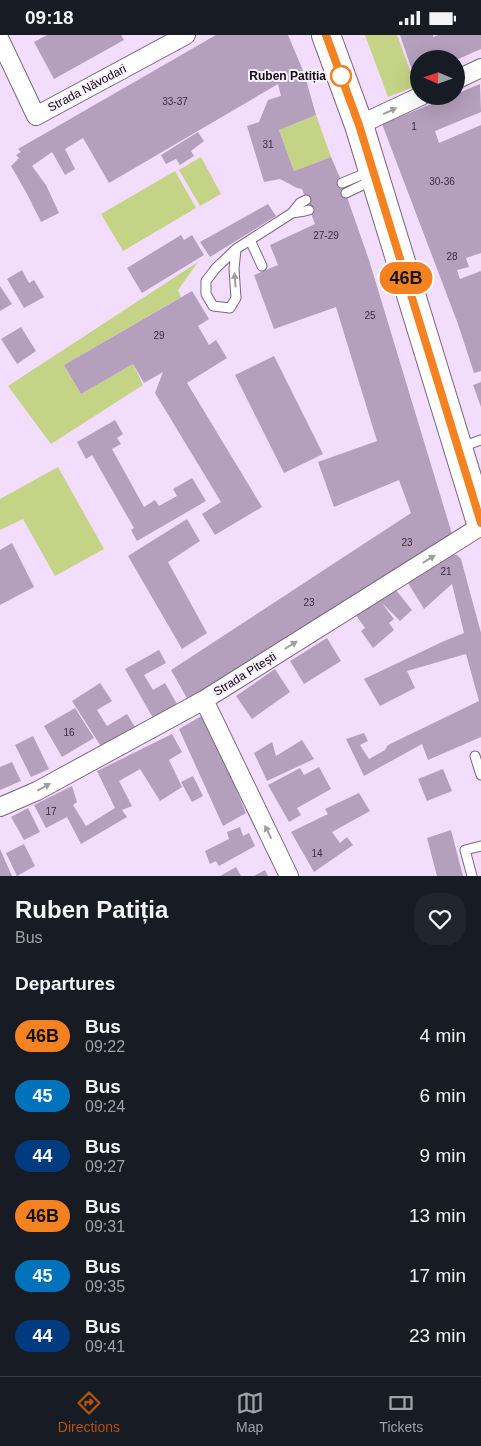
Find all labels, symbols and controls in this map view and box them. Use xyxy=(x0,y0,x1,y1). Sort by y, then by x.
text: 09:18 xyxy=(25,7,74,28)
north arrow xyxy=(410,50,465,105)
map controls xyxy=(410,50,465,105)
street label: Strada Năvodari xyxy=(45,61,129,115)
marker: Ruben Patiția xyxy=(330,65,352,87)
place label: Ruben Patiția xyxy=(249,69,326,83)
house number: 33-37 xyxy=(162,96,188,107)
one-way arrow xyxy=(383,106,397,114)
house number: 1 xyxy=(411,121,417,132)
house number: 31 xyxy=(262,139,274,150)
house number: 30-36 xyxy=(429,176,455,187)
house number: 27-29 xyxy=(313,230,339,241)
house number: 28 xyxy=(446,251,458,262)
line badge: 46B xyxy=(377,262,435,294)
text: 46B xyxy=(389,268,423,288)
one-way arrow xyxy=(230,271,238,287)
house number: 25 xyxy=(364,310,376,321)
house number: 29 xyxy=(153,330,165,341)
house number: 23 xyxy=(401,537,413,548)
one-way arrow xyxy=(423,554,436,563)
house number: 21 xyxy=(440,566,452,577)
house number: 23 xyxy=(303,597,315,608)
one-way arrow xyxy=(285,640,298,650)
street label: Strada Pitești xyxy=(211,649,279,699)
house number: 16 xyxy=(63,727,75,738)
one-way arrow xyxy=(37,783,52,791)
house number: 17 xyxy=(45,806,57,817)
one-way arrow xyxy=(264,825,272,839)
house number: 14 xyxy=(311,848,323,859)
button: heart xyxy=(414,893,466,945)
text: Ruben Patiția xyxy=(15,896,168,923)
text: Bus xyxy=(15,929,43,946)
text: Departures xyxy=(15,973,115,994)
text: Bus xyxy=(85,1016,121,1037)
text: 4 min xyxy=(420,1025,466,1046)
text: 46B xyxy=(26,1026,59,1046)
text: 09:22 xyxy=(85,1038,125,1055)
text: Bus xyxy=(85,1076,121,1097)
text: 6 min xyxy=(420,1085,466,1106)
text: 45 xyxy=(32,1086,53,1106)
text: 09:24 xyxy=(85,1098,125,1115)
text: Bus xyxy=(85,1136,121,1157)
text: 9 min xyxy=(420,1145,466,1166)
text: 44 xyxy=(32,1146,53,1166)
text: 09:27 xyxy=(85,1158,125,1175)
text: Bus xyxy=(85,1196,121,1217)
text: 13 min xyxy=(409,1205,466,1226)
text: 46B xyxy=(26,1206,59,1226)
text: 09:31 xyxy=(85,1218,125,1235)
text: Bus xyxy=(85,1256,121,1277)
text: 17 min xyxy=(409,1265,466,1286)
text: 45 xyxy=(32,1266,53,1286)
text: 09:35 xyxy=(85,1278,125,1295)
text: Bus xyxy=(85,1316,121,1337)
text: 23 min xyxy=(409,1325,466,1346)
text: 44 xyxy=(32,1326,53,1346)
text: 09:41 xyxy=(85,1338,125,1355)
tab: Directions xyxy=(58,1389,120,1435)
tab: Map xyxy=(236,1389,264,1435)
tab: Tickets xyxy=(379,1389,423,1435)

